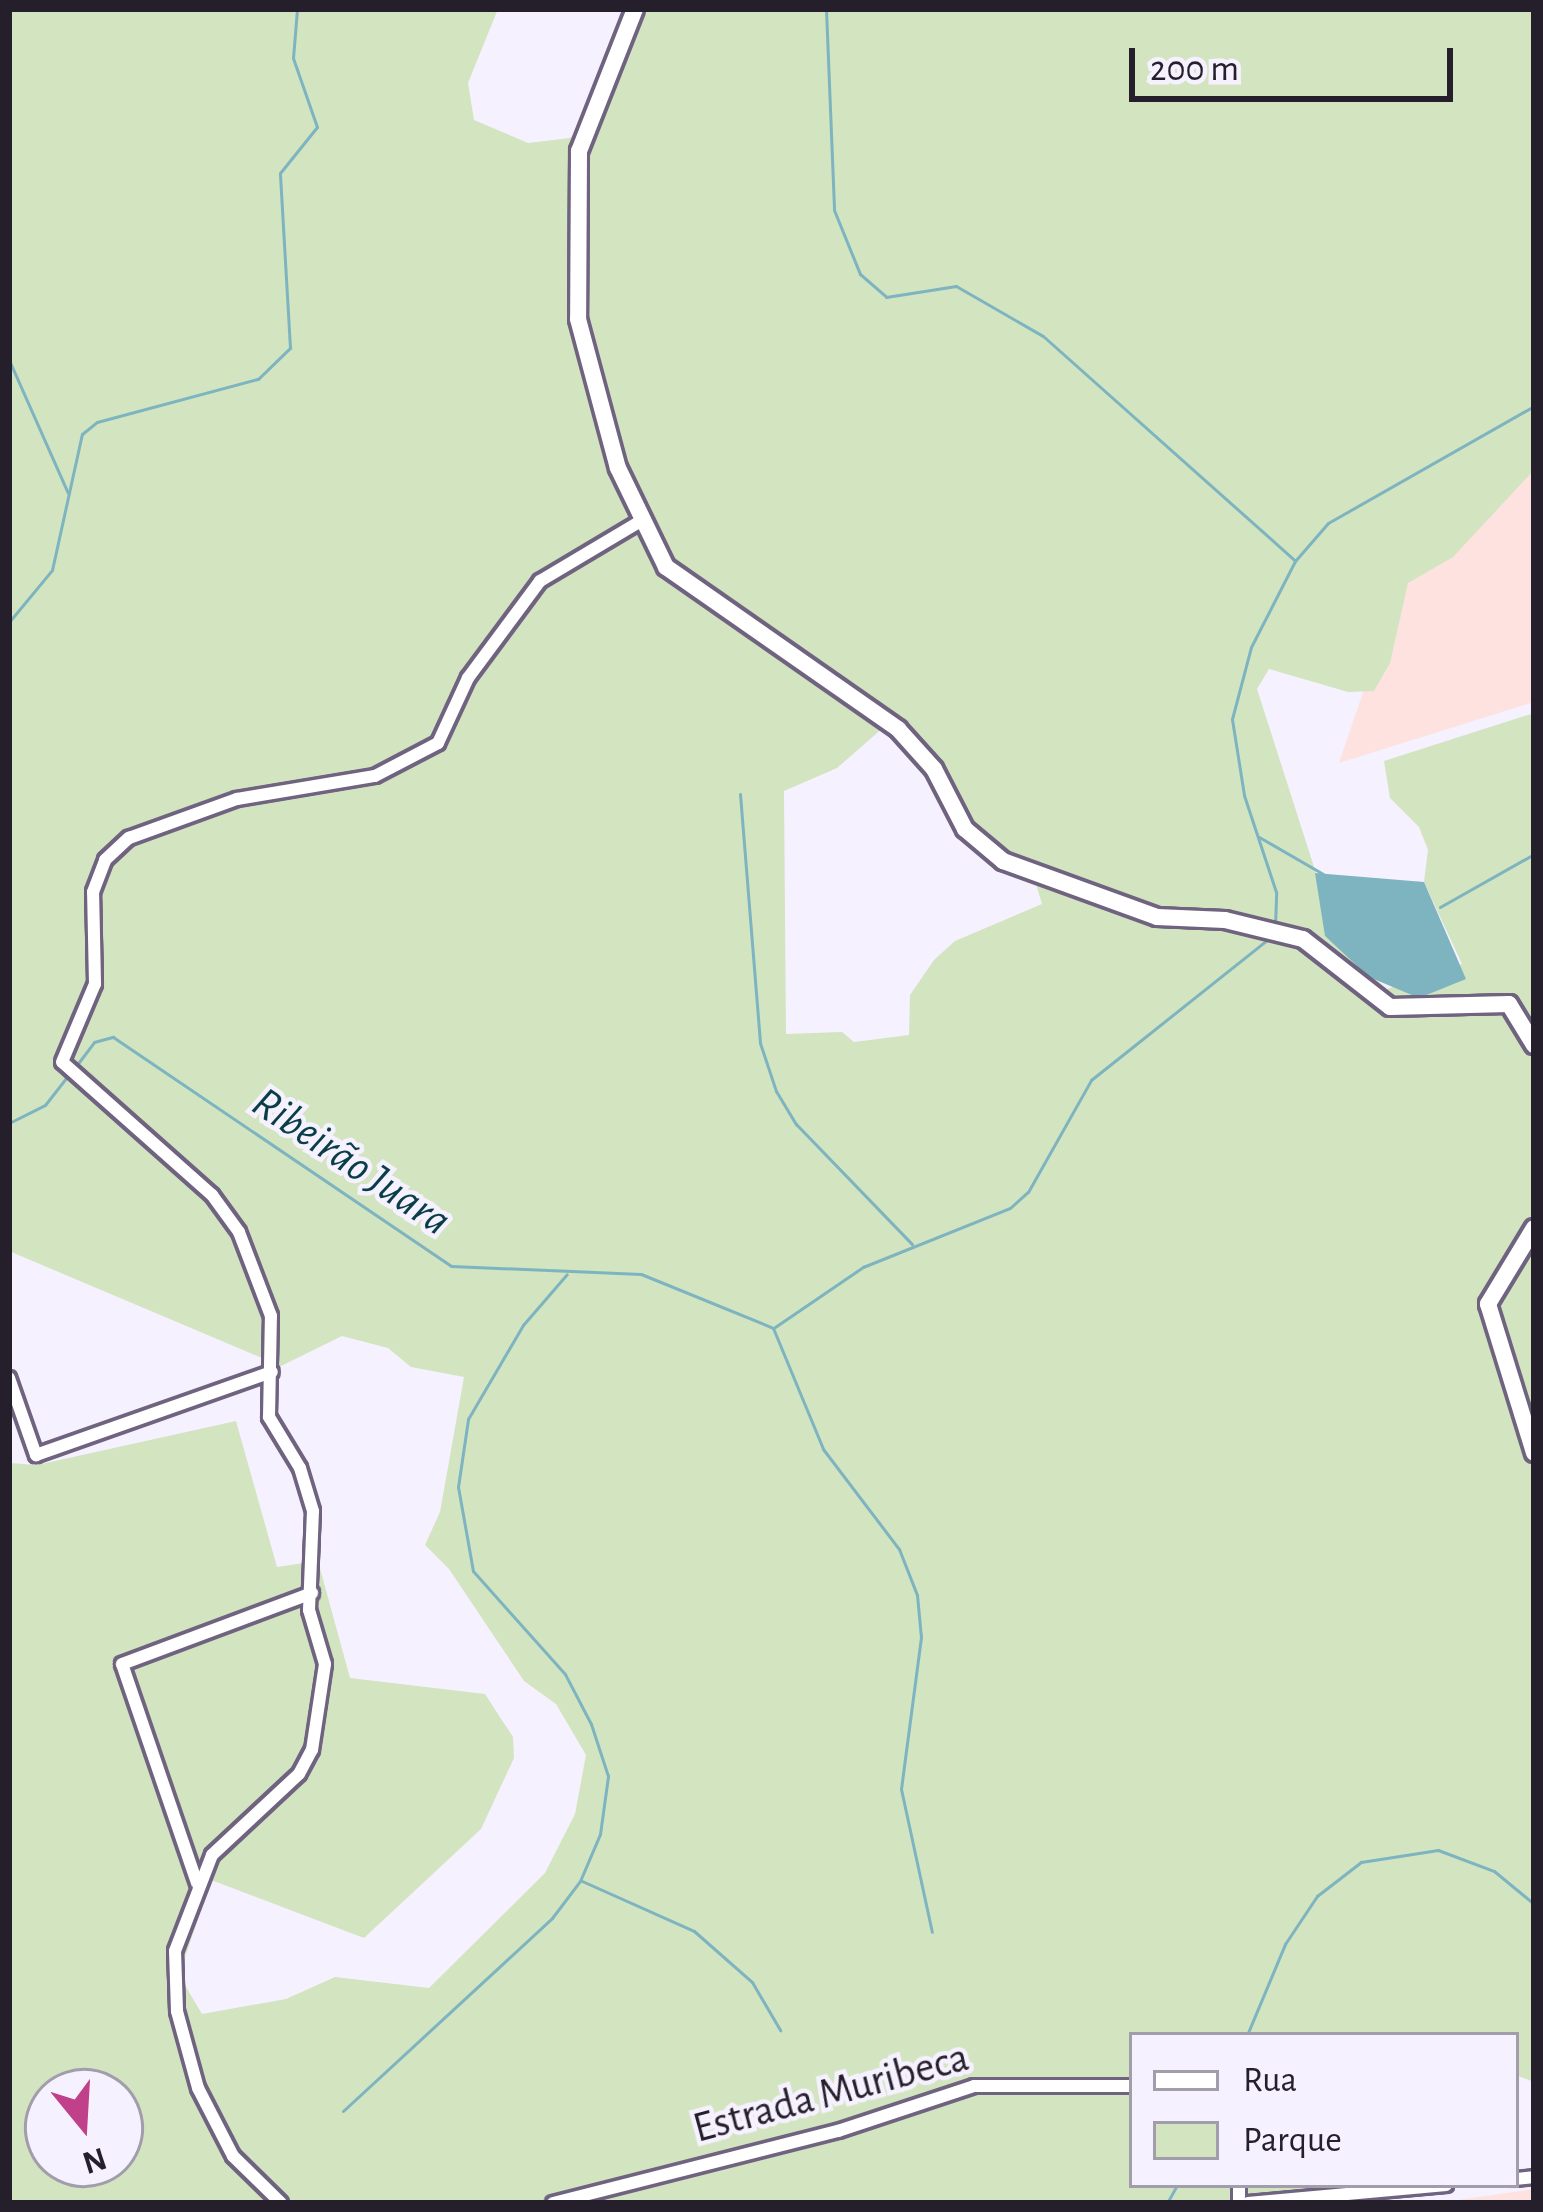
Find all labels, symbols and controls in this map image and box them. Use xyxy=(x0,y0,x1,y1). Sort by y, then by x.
scale bar xyxy=(1135,24,1459,98)
text: 200 m xyxy=(1150,51,1239,87)
water label: Ribeirão Juara xyxy=(241,1076,461,1248)
street label: Estrada Muribeca xyxy=(688,2032,974,2154)
legend xyxy=(1129,2032,1519,2188)
text: Rua xyxy=(1243,2062,1297,2098)
north arrow xyxy=(24,2068,144,2188)
text: Parque xyxy=(1243,2122,1342,2158)
text: N xyxy=(78,2141,110,2179)

